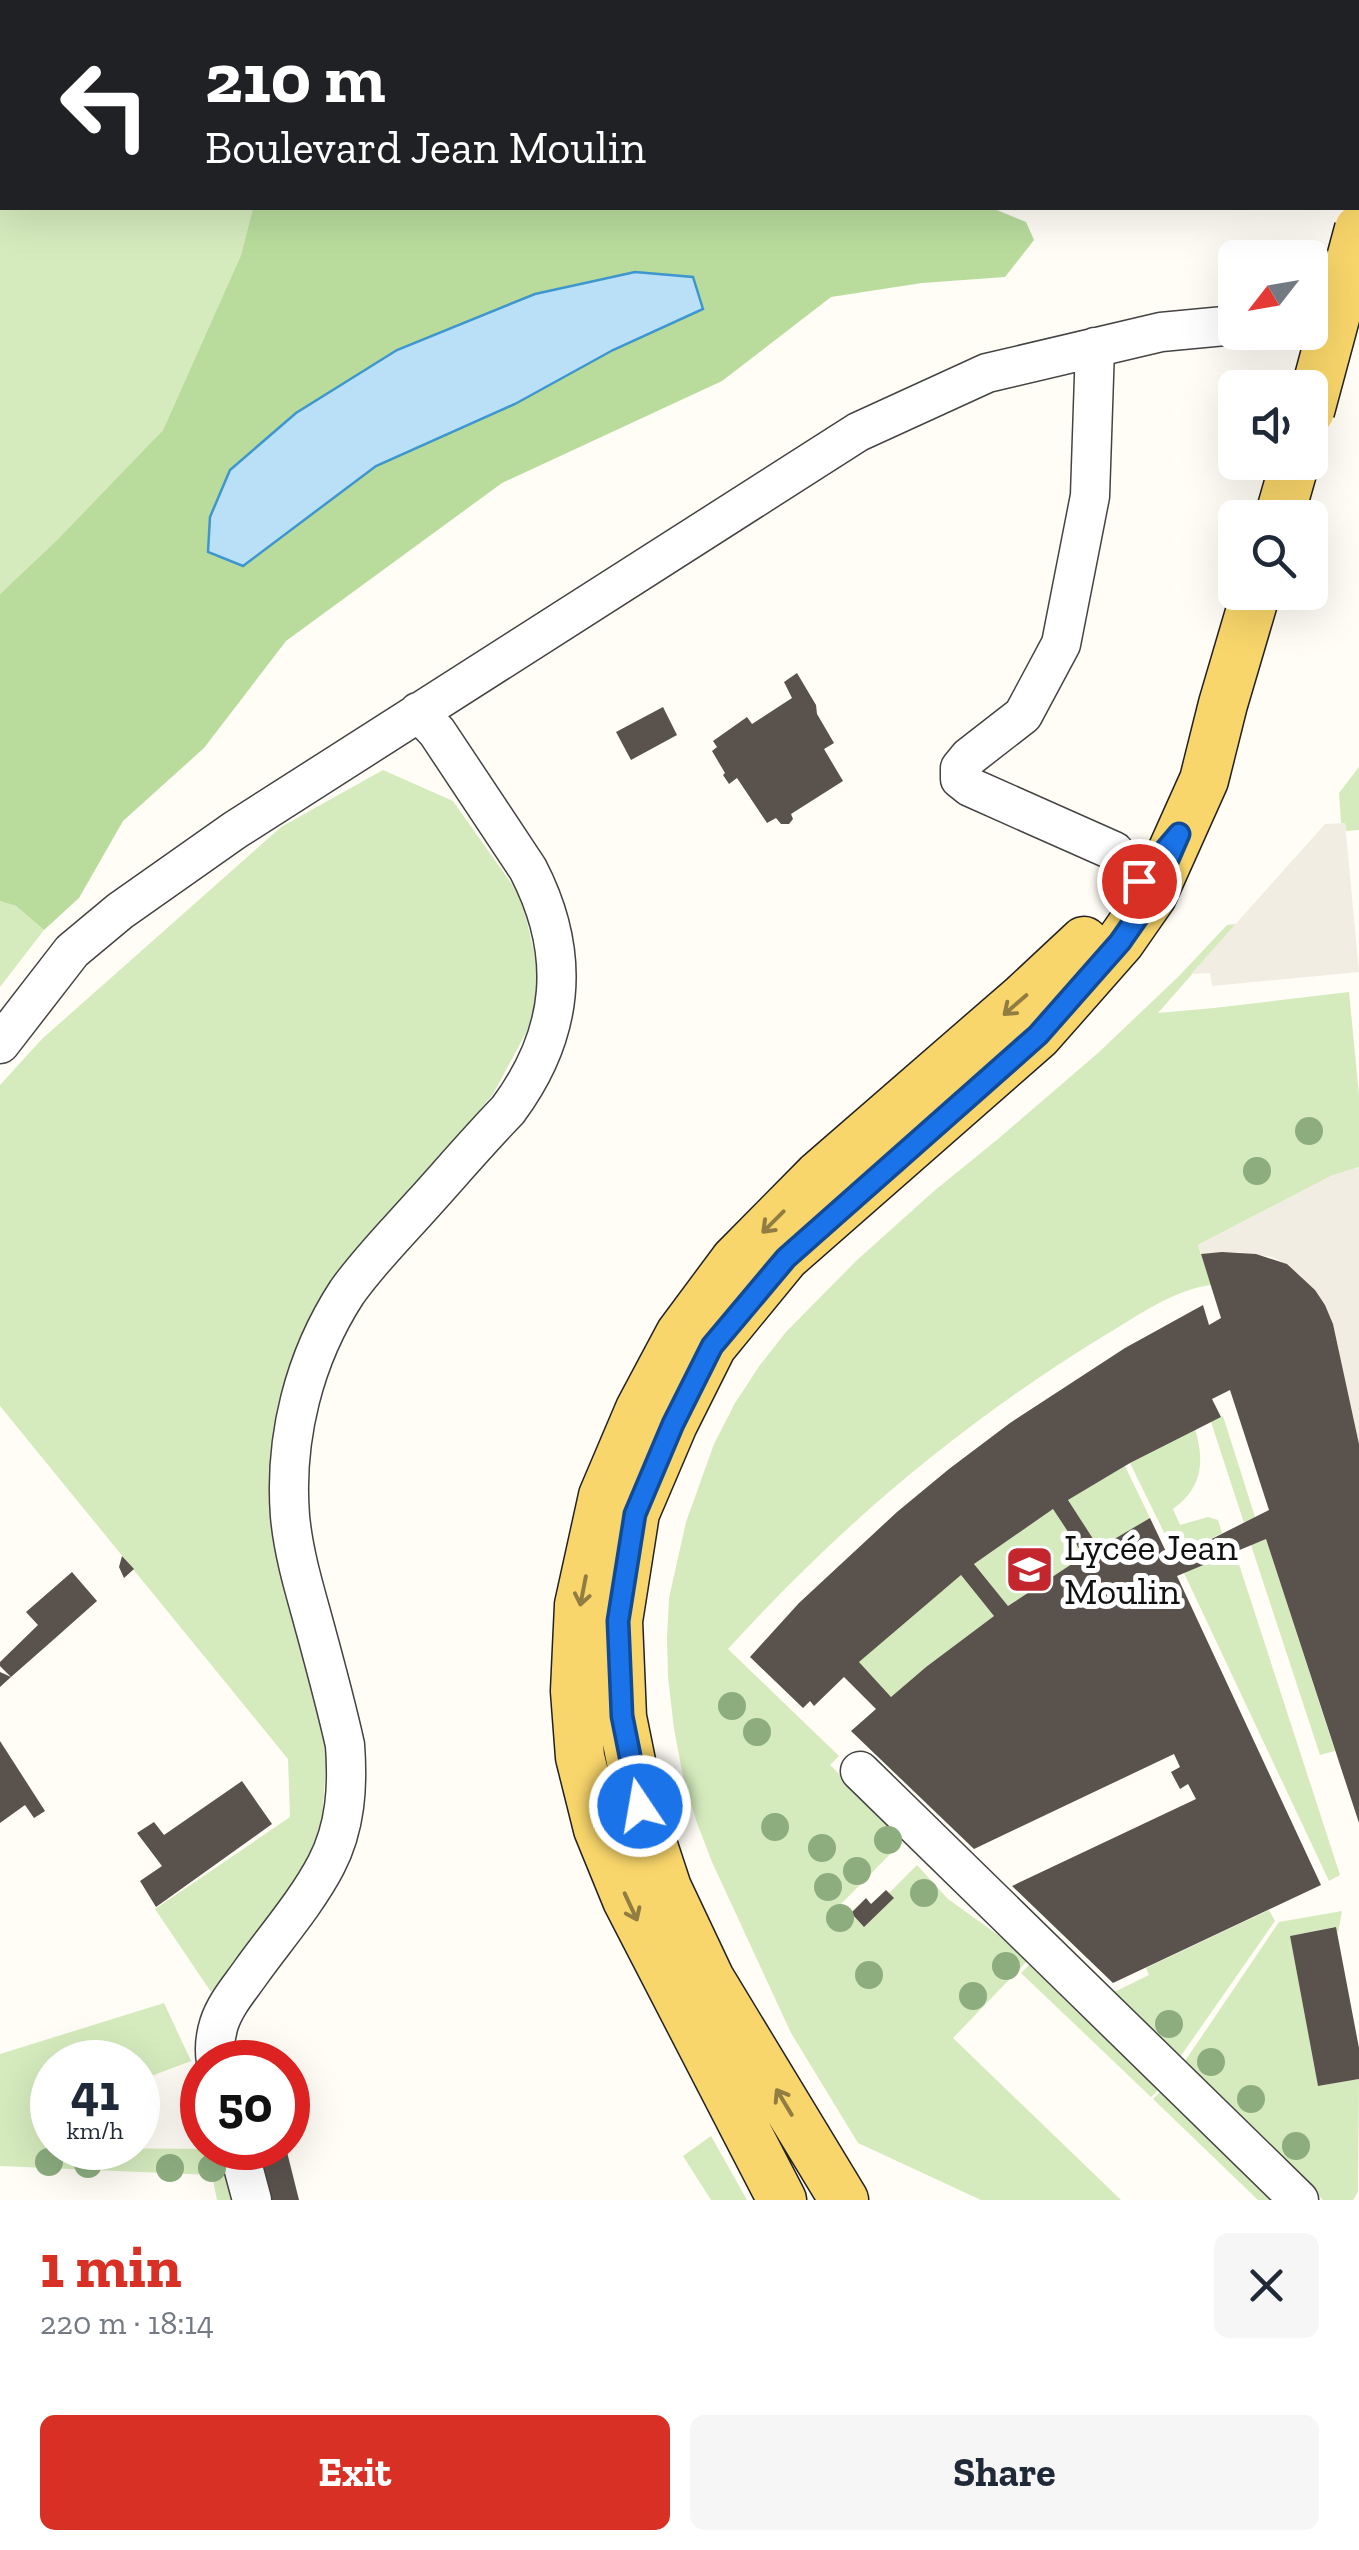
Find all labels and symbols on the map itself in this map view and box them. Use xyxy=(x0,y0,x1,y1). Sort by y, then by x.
north arrow xyxy=(1218,240,1328,350)
pin xyxy=(1097,839,1182,924)
one-way arrow xyxy=(1003,994,1029,1016)
one-way arrow xyxy=(761,1209,785,1233)
place label: Lycée Jean Moulin xyxy=(1064,1524,1238,1614)
school or university icon: Lycée Jean Moulin xyxy=(1003,1543,1055,1595)
one-way arrow xyxy=(572,1575,591,1607)
position arrow xyxy=(588,1754,692,1858)
one-way arrow xyxy=(623,1891,642,1921)
speed limit sign: 50 xyxy=(180,2040,310,2170)
one-way arrow xyxy=(774,2088,794,2117)

